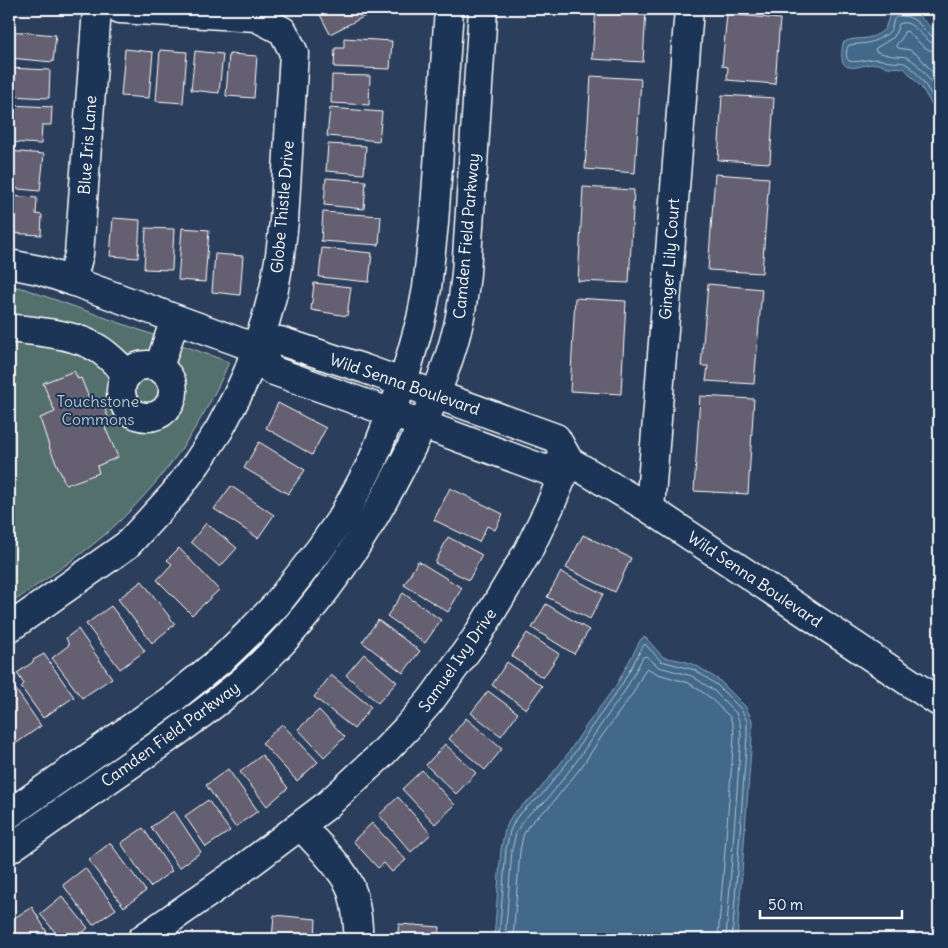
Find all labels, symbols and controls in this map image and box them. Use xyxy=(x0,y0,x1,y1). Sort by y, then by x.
street label: Blue Iris Lane xyxy=(74,95,100,195)
street label: Globe Thistle Drive xyxy=(266,140,298,274)
street label: Camden Field Parkway xyxy=(449,152,483,320)
street label: Ginger Lily Court xyxy=(655,197,683,320)
street label: Wild Senna Boulevard xyxy=(327,349,483,419)
park label: Touchstone Commons xyxy=(57,391,139,429)
street label: Wild Senna Boulevard xyxy=(684,527,826,631)
street label: Samuel Ivy Drive xyxy=(414,604,500,716)
street label: Camden Field Parkway xyxy=(97,677,243,791)
scale bar xyxy=(760,888,903,920)
text: 50 m xyxy=(768,895,803,914)

